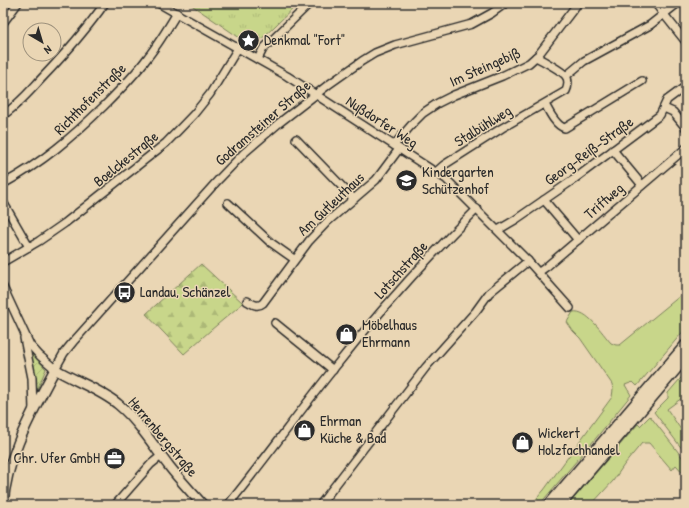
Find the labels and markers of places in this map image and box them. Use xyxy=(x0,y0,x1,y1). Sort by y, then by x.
place icon: Denkmal "Fort" xyxy=(236,27,262,53)
place label: Denkmal "Fort" xyxy=(264,29,345,50)
place label: Kindergarten Schützenhof xyxy=(422,161,494,199)
school or university icon: Kindergarten Schützenhof xyxy=(394,168,420,194)
bus stop icon: Landau, Schänzel xyxy=(112,279,138,305)
place label: Landau, Schänzel xyxy=(140,281,231,302)
place label: Möbelhaus Ehrmann xyxy=(362,314,417,352)
shop icon: Möbelhaus Ehrmann xyxy=(334,321,360,347)
place label: Ehrman Küche & Bad xyxy=(320,410,386,448)
shop icon: Ehrman Küche & Bad xyxy=(292,417,318,443)
place label: Wickert Holzfachhandel xyxy=(538,422,620,460)
shop icon: Wickert Holzfachhandel xyxy=(509,429,535,455)
office icon: Chr. Ufer GmbH xyxy=(102,445,128,471)
place label: Chr. Ufer GmbH xyxy=(14,447,100,468)

